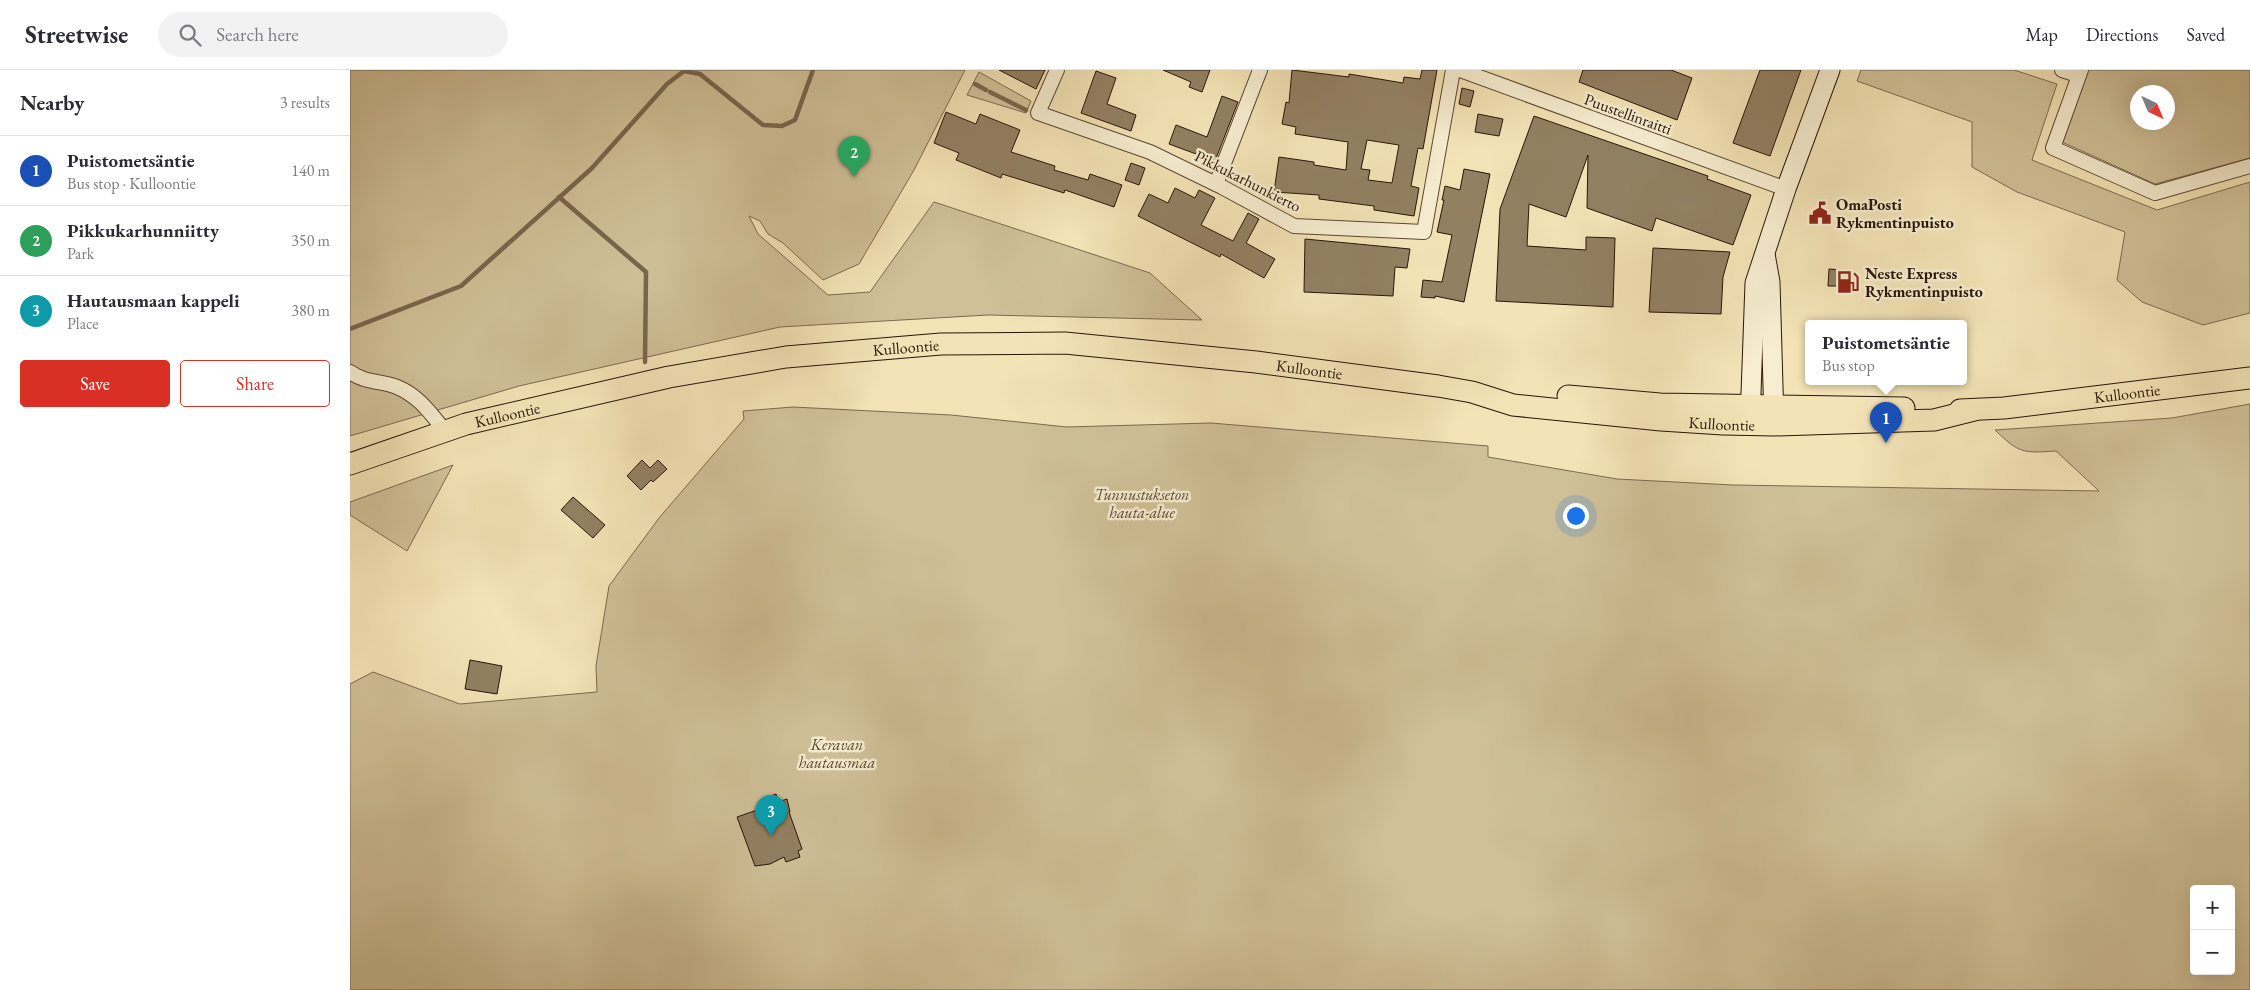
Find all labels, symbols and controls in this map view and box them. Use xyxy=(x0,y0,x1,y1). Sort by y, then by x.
search box xyxy=(158,12,508,57)
text: Streetwise xyxy=(25,19,128,50)
icon: search xyxy=(176,21,204,49)
text: Search here xyxy=(216,22,299,47)
text: Map xyxy=(2026,23,2058,46)
text: Directions xyxy=(2086,23,2158,46)
text: Saved xyxy=(2186,23,2225,46)
north arrow xyxy=(2130,85,2175,130)
street label: Puustellinraitti xyxy=(1581,88,1675,140)
text: Nearby xyxy=(20,89,84,116)
text: 3 results xyxy=(280,92,330,113)
pin: 2 xyxy=(838,136,870,177)
street label: Pikkukarhunkierto xyxy=(1191,145,1305,217)
text: Puistometsäntie xyxy=(67,148,195,173)
text: 1 xyxy=(32,160,40,181)
text: 140 m xyxy=(291,160,330,181)
text: Bus stop · Kulloontie xyxy=(67,173,196,194)
place label: OmaPosti Rykmentinpuisto xyxy=(1836,194,1954,233)
public building icon: OmaPosti Rykmentinpuisto xyxy=(1807,200,1833,226)
text: Pikkukarhunniitty xyxy=(67,218,219,243)
text: 2 xyxy=(32,230,40,251)
text: 350 m xyxy=(291,230,330,251)
text: Park xyxy=(67,243,94,264)
place label: Neste Express Rykmentinpuisto xyxy=(1865,263,1983,302)
fuel station icon: Neste Express Rykmentinpuisto xyxy=(1835,269,1861,295)
text: Hautausmaan kappeli xyxy=(67,288,240,313)
text: 3 xyxy=(32,300,40,321)
text: 380 m xyxy=(291,300,330,321)
text: Place xyxy=(67,313,99,334)
popup xyxy=(1805,320,1967,385)
text: Puistometsäntie xyxy=(1822,330,1950,355)
street label: Kulloontie xyxy=(872,334,940,360)
street label: Kulloontie xyxy=(1275,354,1344,384)
text: Bus stop xyxy=(1822,355,1875,376)
button: Save xyxy=(20,360,170,407)
button: Share xyxy=(180,360,330,407)
street label: Kulloontie xyxy=(2093,379,2161,407)
street label: Kulloontie xyxy=(472,397,542,432)
pin: 1 xyxy=(1870,402,1902,443)
street label: Kulloontie xyxy=(1688,411,1755,435)
park label: Tunnustukseton hauta-alue xyxy=(1095,484,1189,523)
your location xyxy=(1563,503,1589,529)
park label: Keravan hautausmaa xyxy=(799,734,875,773)
pin: 3 xyxy=(755,795,787,836)
map controls xyxy=(2190,885,2235,975)
button: + xyxy=(2190,885,2235,930)
button: − xyxy=(2190,930,2235,975)

